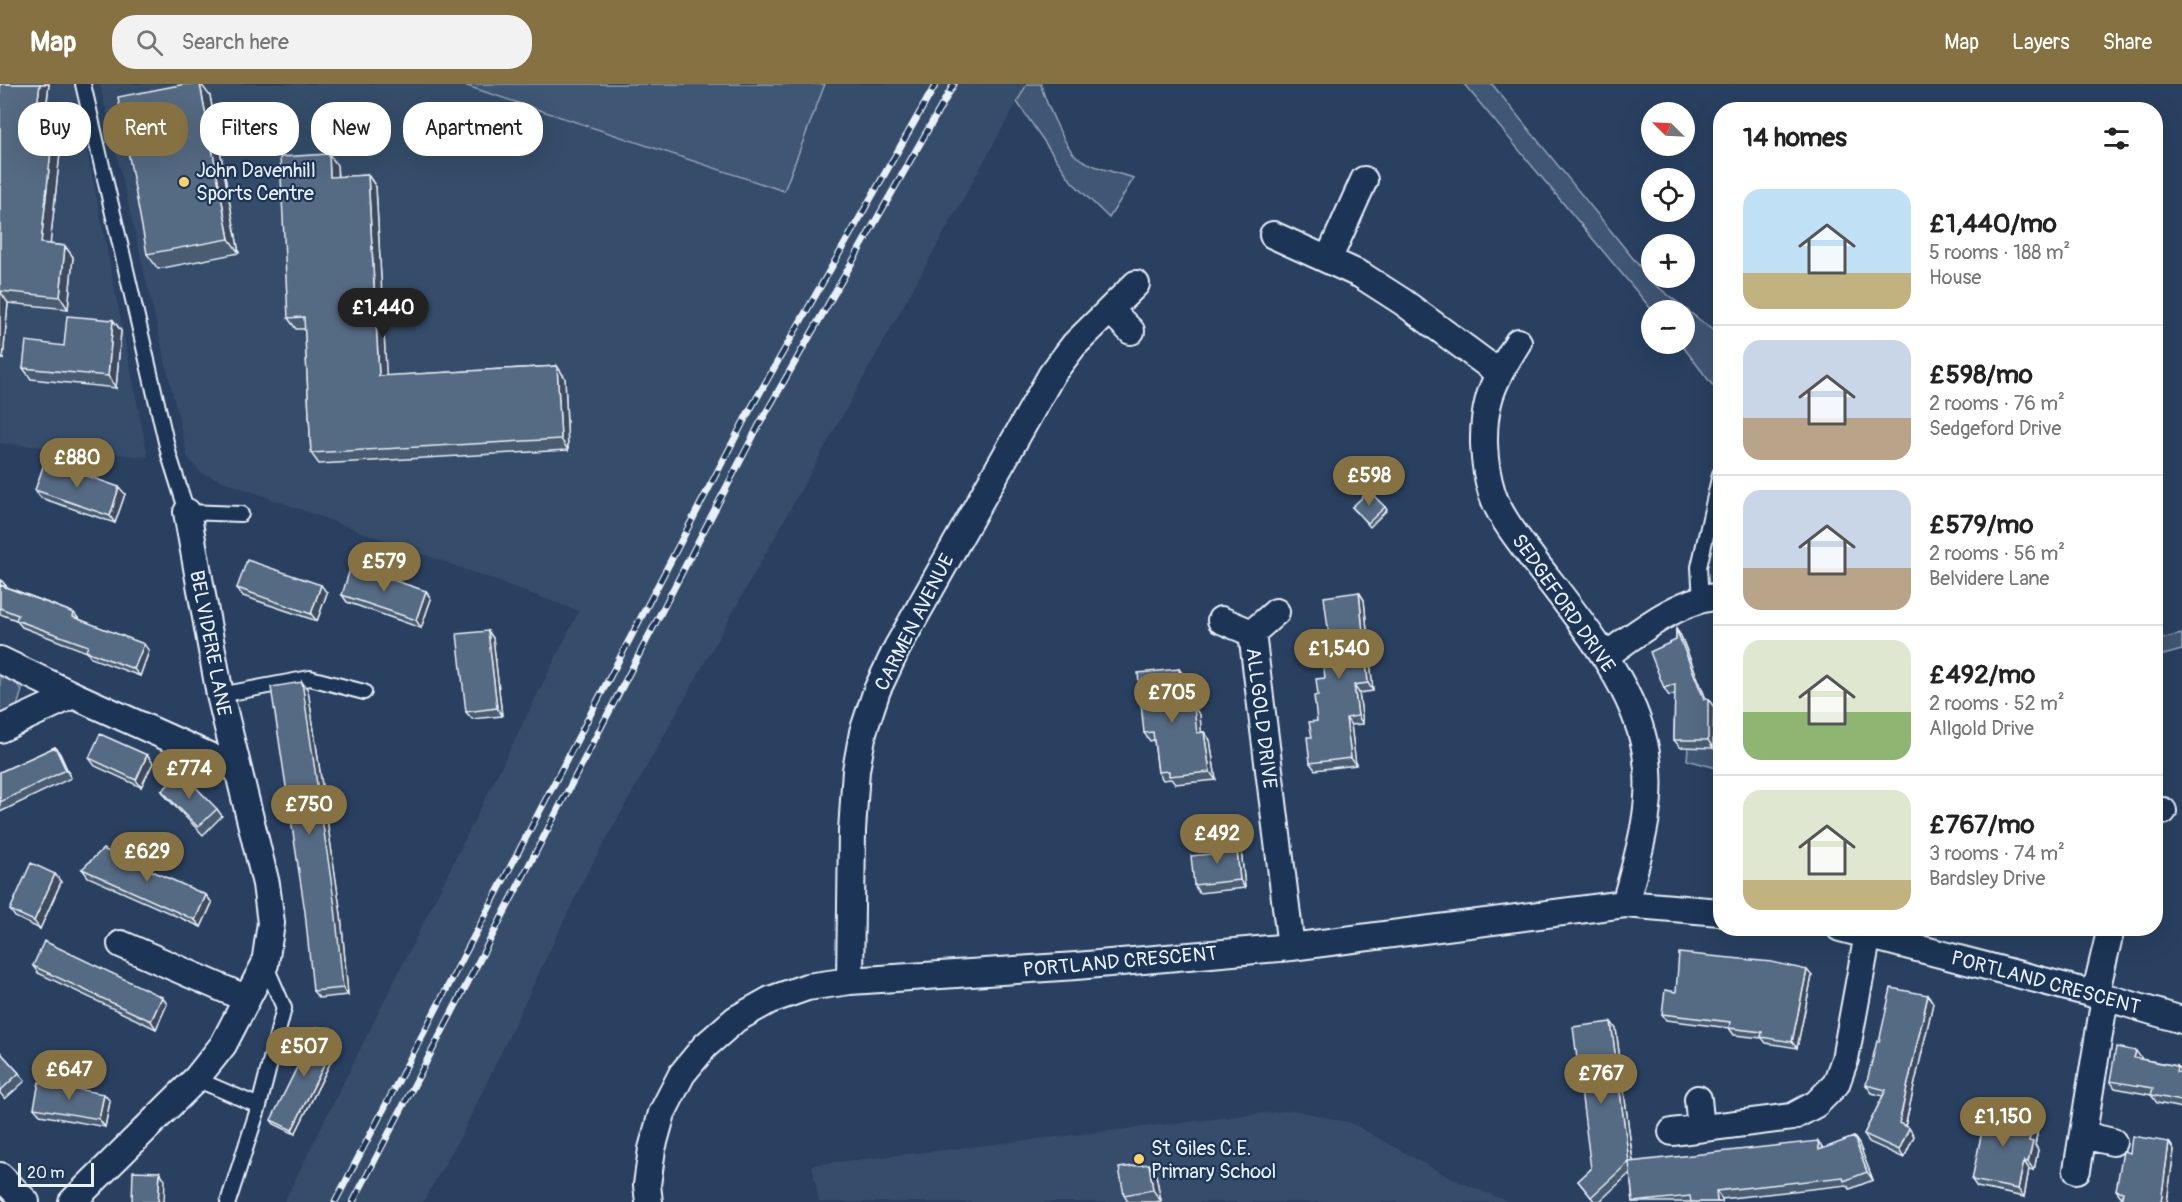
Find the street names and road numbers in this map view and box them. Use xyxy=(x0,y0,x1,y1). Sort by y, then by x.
street label: SEDGEFORD DRIVE xyxy=(1506,529,1621,677)
street label: CARMEN AVENUE xyxy=(869,550,960,695)
street label: BELVIDERE LANE xyxy=(184,568,237,718)
street label: ALLGOLD DRIVE xyxy=(1240,646,1283,790)
street label: PORTLAND CRESCENT xyxy=(1022,941,1218,982)
street label: PORTLAND CRESCENT xyxy=(1949,945,2143,1020)

